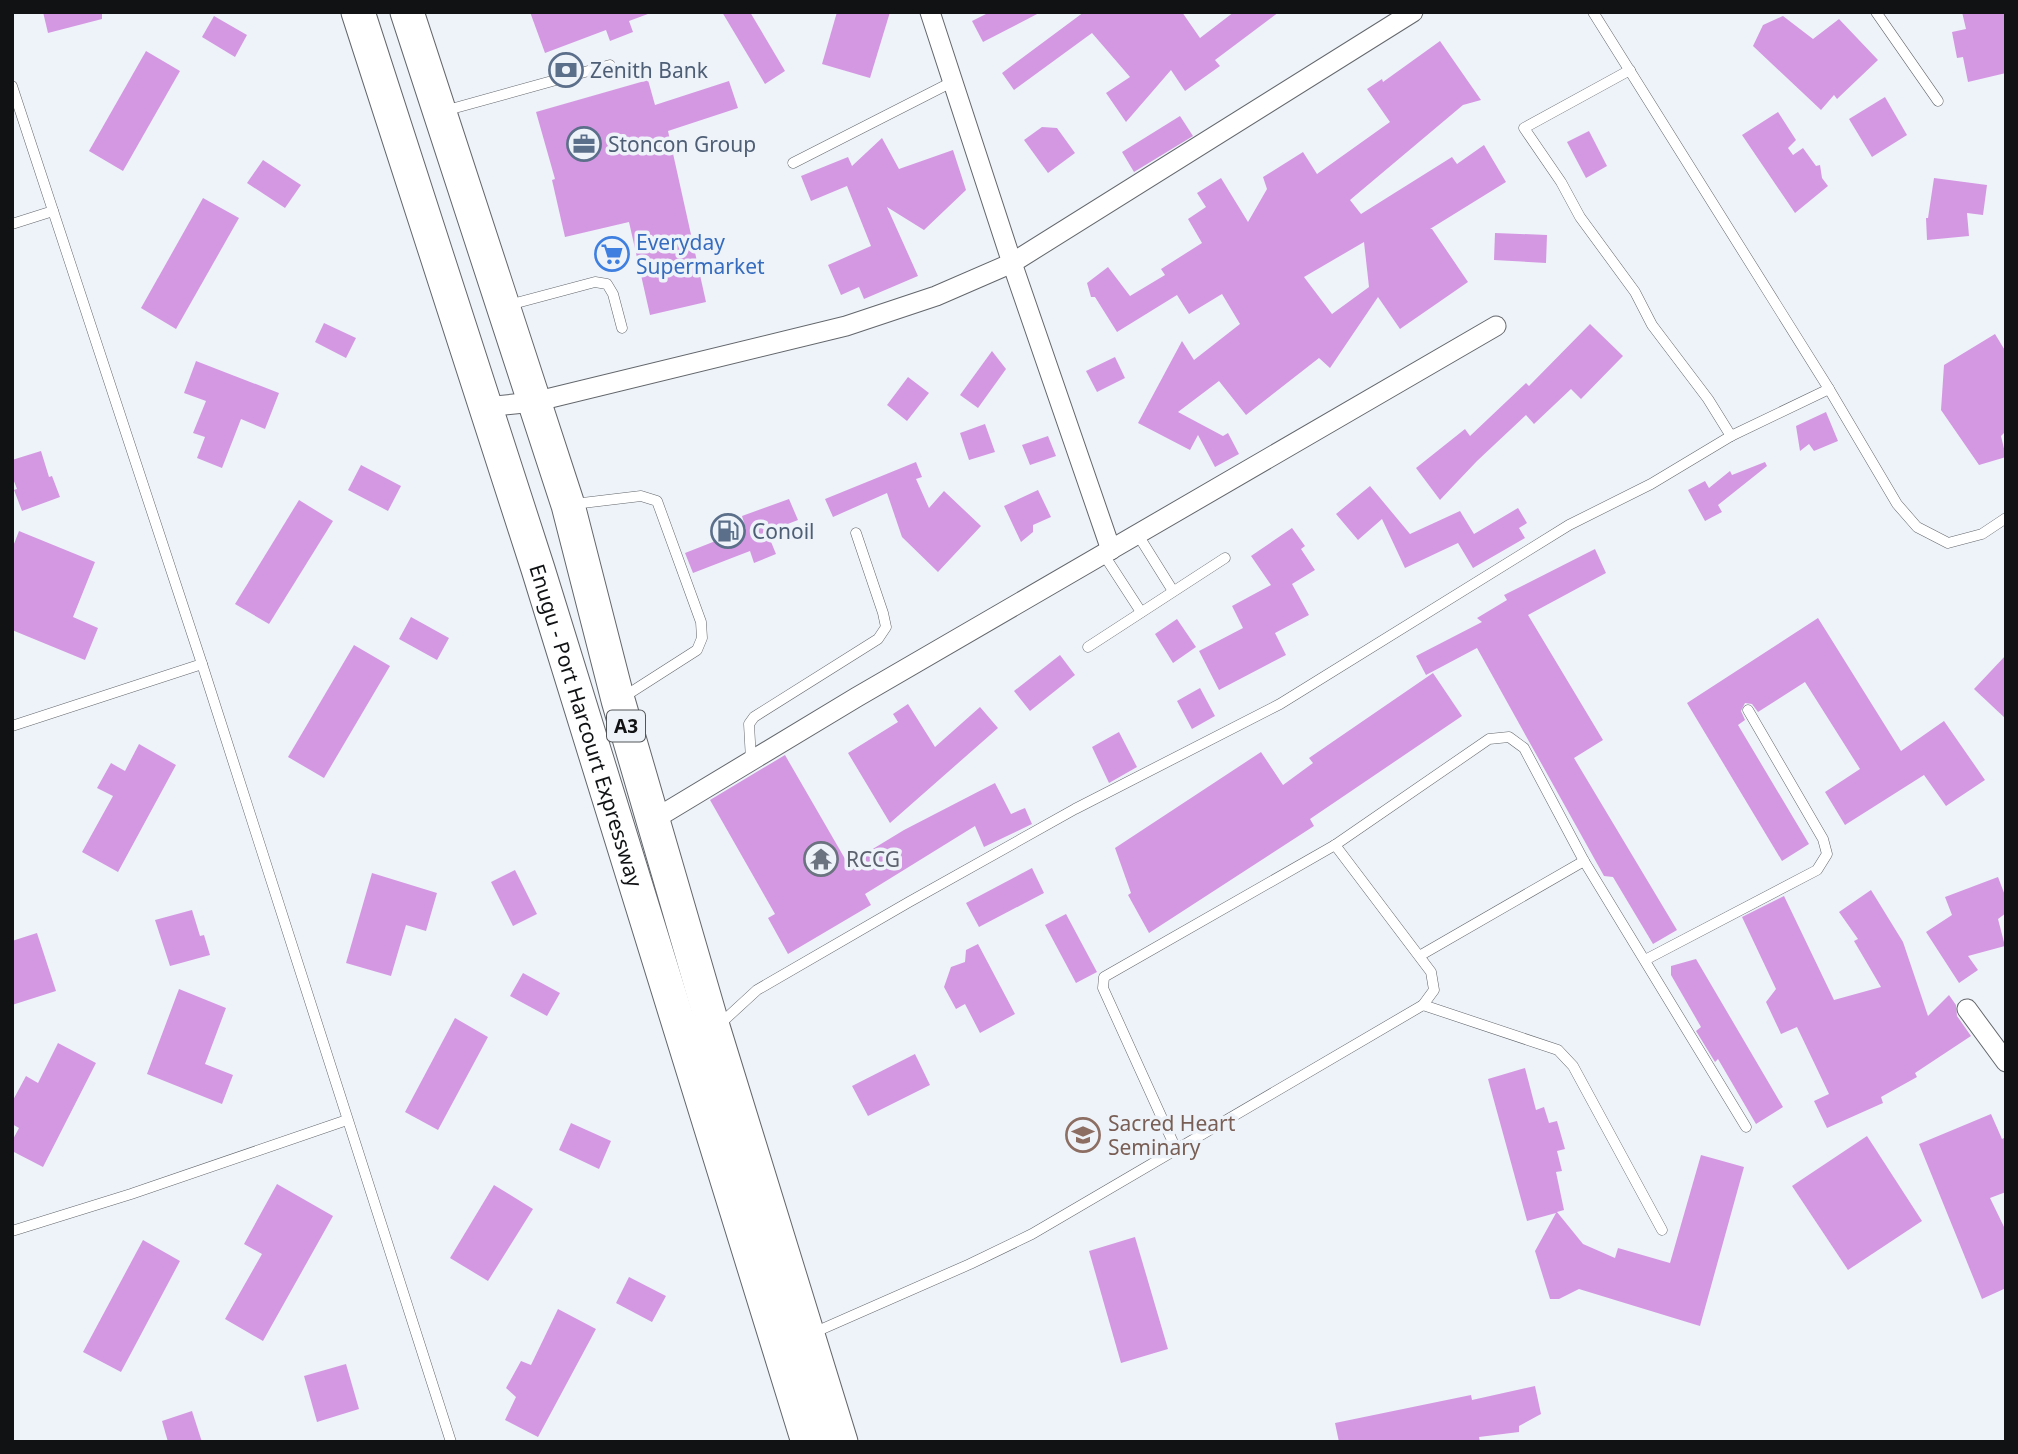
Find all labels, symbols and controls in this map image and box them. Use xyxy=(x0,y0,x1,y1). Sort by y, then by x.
bank icon: Zenith Bank xyxy=(547,51,585,89)
place label: Zenith Bank xyxy=(590,56,709,84)
office icon: Stoncon Group xyxy=(565,125,603,163)
place label: Stoncon Group xyxy=(608,130,756,158)
place label: Everyday Supermarket xyxy=(636,228,765,280)
supermarket icon: Everyday Supermarket xyxy=(593,235,631,273)
fuel station icon: Conoil xyxy=(709,512,747,550)
place label: Conoil xyxy=(752,517,815,545)
street label: Enugu - Port Harcourt Expressway xyxy=(523,560,650,891)
road number: A3 xyxy=(607,710,645,741)
temple icon: RCCG xyxy=(802,840,840,878)
place label: RCCG xyxy=(846,845,900,873)
place label: Sacred Heart Seminary xyxy=(1108,1109,1236,1161)
school or university icon: Sacred Heart Seminary xyxy=(1064,1116,1102,1154)

